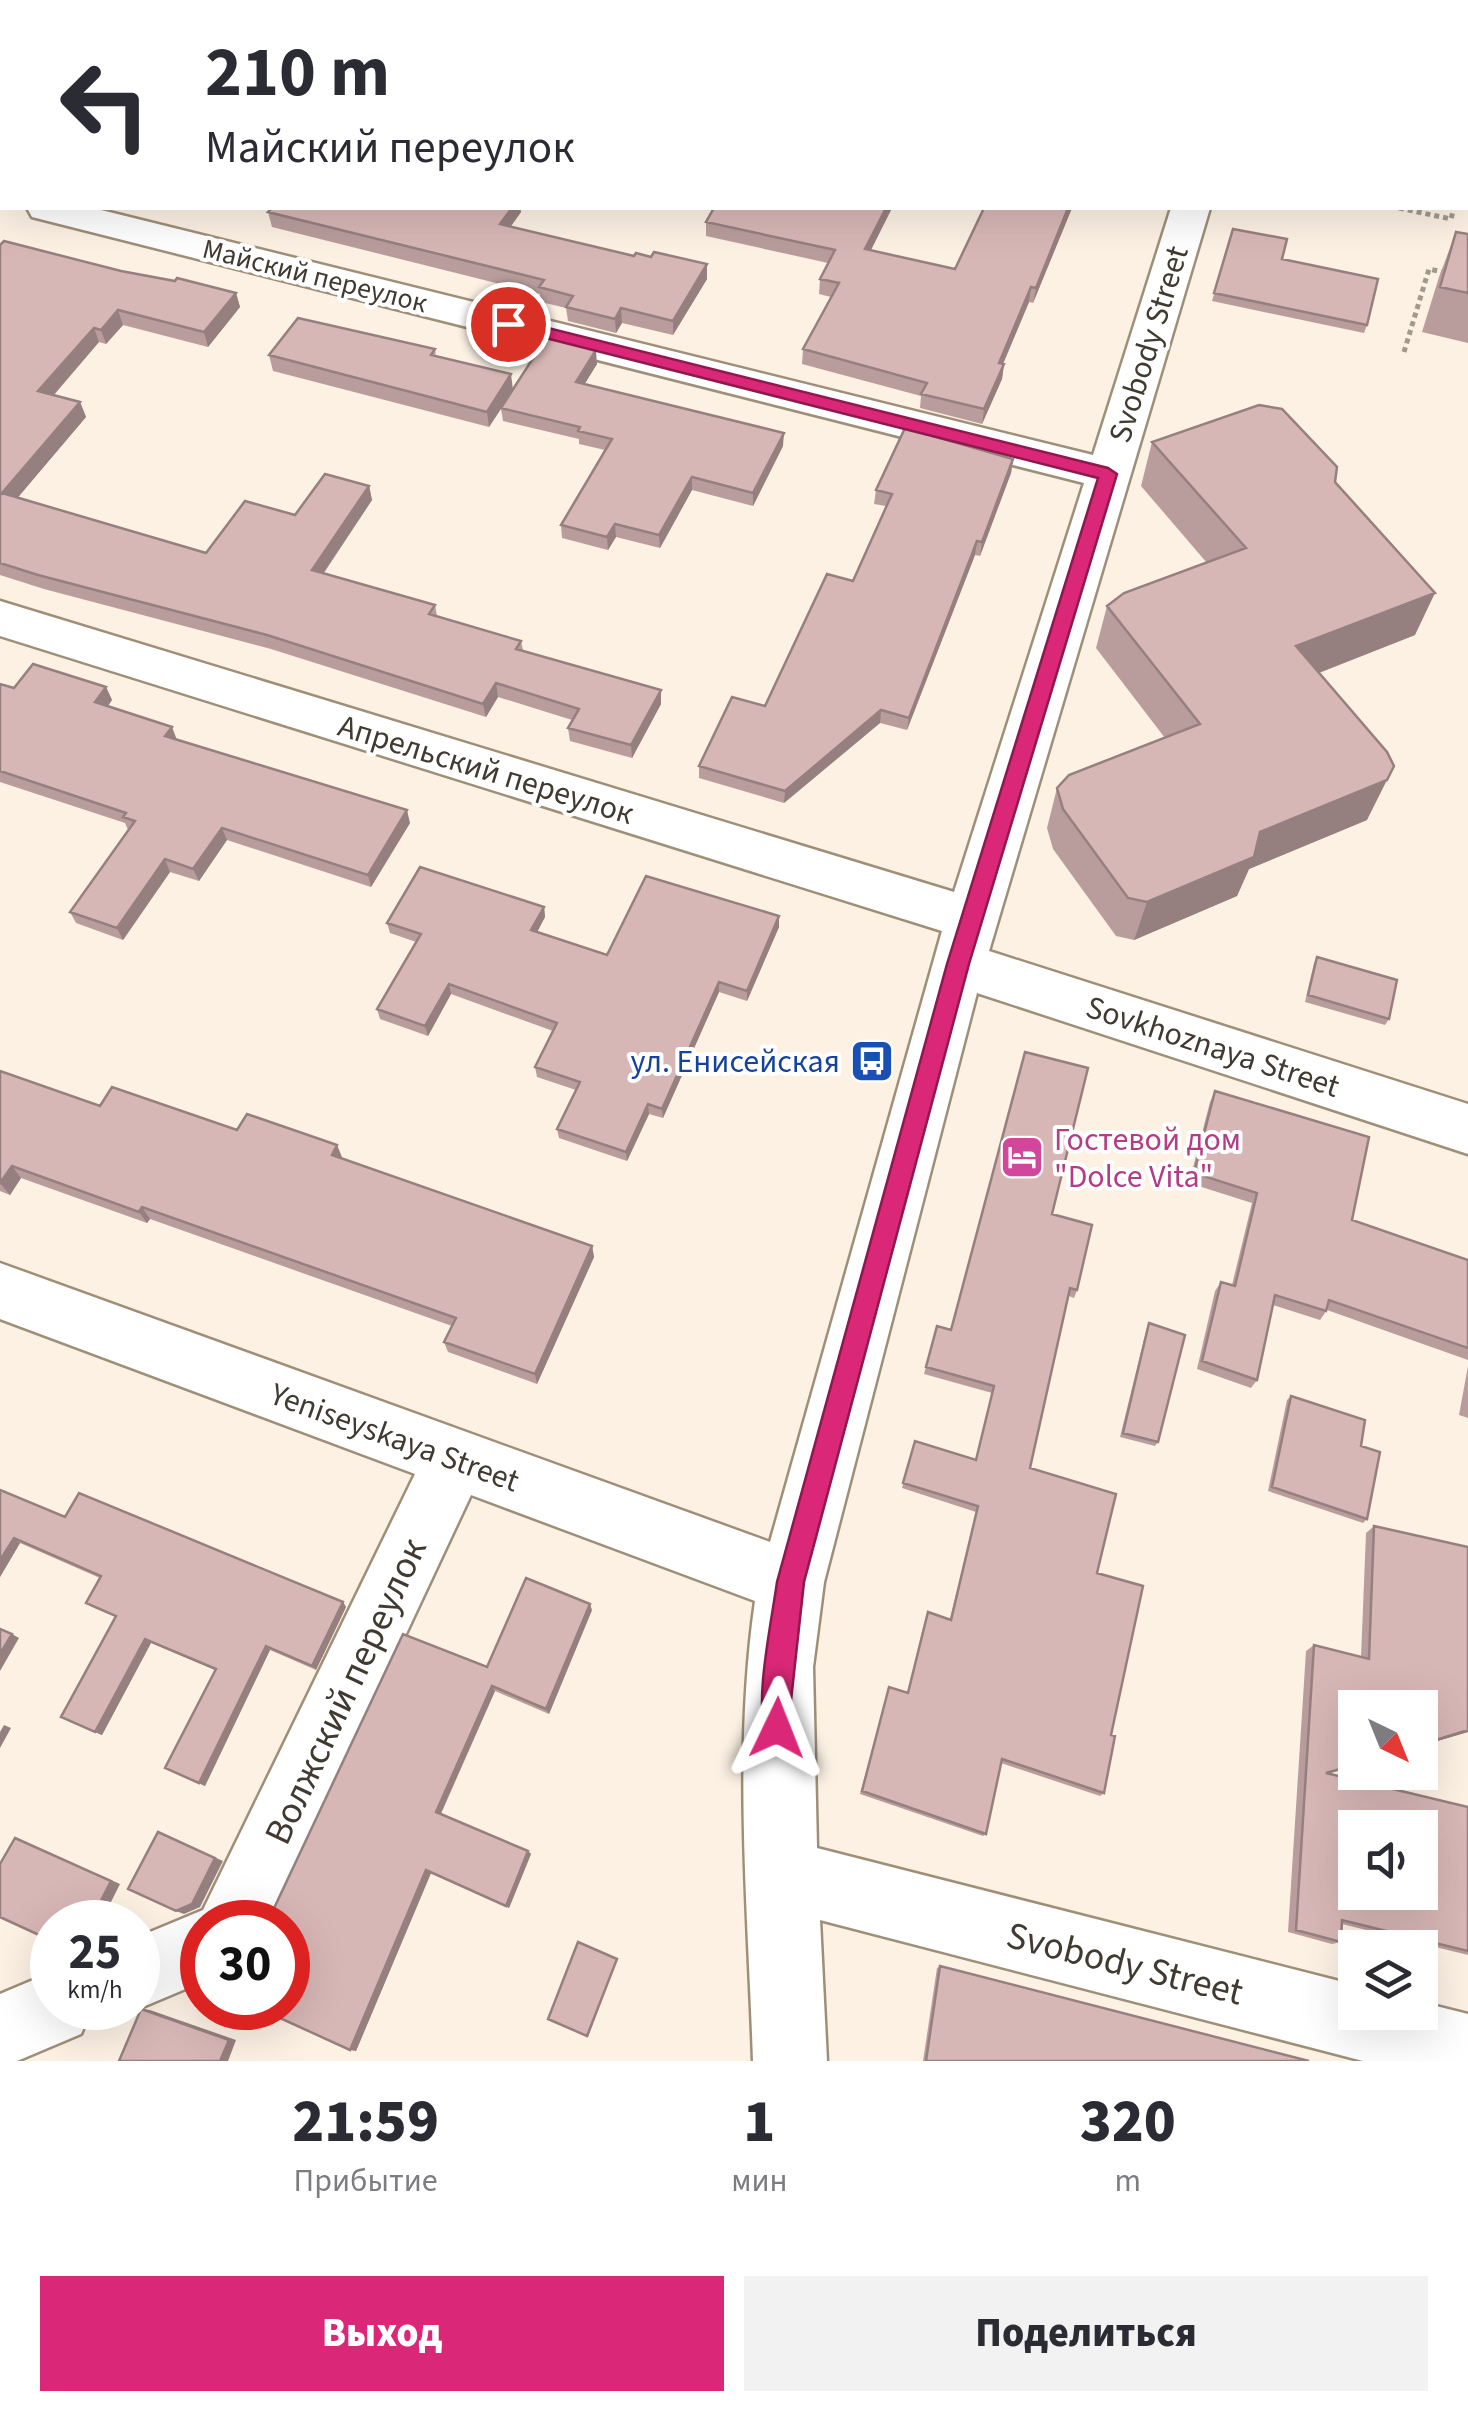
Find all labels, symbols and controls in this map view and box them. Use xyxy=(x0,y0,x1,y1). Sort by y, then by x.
text: 210 m xyxy=(205,23,390,123)
icon: left xyxy=(40,40,170,170)
text: Майский переулок xyxy=(205,116,574,180)
street label: Майский переулок xyxy=(198,229,431,323)
street label: Svobody Street xyxy=(1097,240,1201,448)
pin xyxy=(466,282,551,367)
icon: arrive xyxy=(481,297,536,352)
street label: Апрельский переулок xyxy=(332,703,639,837)
street label: Sovkhoznaya Street xyxy=(1080,984,1345,1110)
bus stop icon: ул. Енисейская xyxy=(849,1038,895,1084)
place label: ул. Енисейская xyxy=(630,1039,840,1085)
place label: Гостевой дом "Dolce Vita" xyxy=(1054,1117,1241,1200)
hotel icon: Гостевой дом "Dolce Vita" xyxy=(999,1134,1045,1180)
street label: Yeniseyskaya Street xyxy=(263,1371,526,1504)
street label: Волжский переулок xyxy=(251,1529,441,1853)
position arrow xyxy=(725,1676,829,1780)
north arrow xyxy=(1338,1690,1438,1790)
map controls xyxy=(1338,1690,1438,2030)
button: sound xyxy=(1338,1810,1438,1910)
speed limit sign: 30 xyxy=(180,1900,310,2030)
street label: Svobody Street xyxy=(1001,1909,1249,2019)
text: 25 xyxy=(69,1917,121,1988)
button: layers xyxy=(1338,1930,1438,2030)
text: km/h xyxy=(67,1972,123,2008)
text: 21:59 xyxy=(292,2080,439,2165)
text: 1 xyxy=(743,2080,775,2165)
text: 320 xyxy=(1080,2080,1176,2165)
text: Прибытие xyxy=(294,2158,438,2204)
text: мин xyxy=(731,2158,787,2204)
text: m xyxy=(1114,2158,1141,2204)
button: Выход xyxy=(40,2276,724,2391)
button: Поделиться xyxy=(744,2276,1428,2391)

